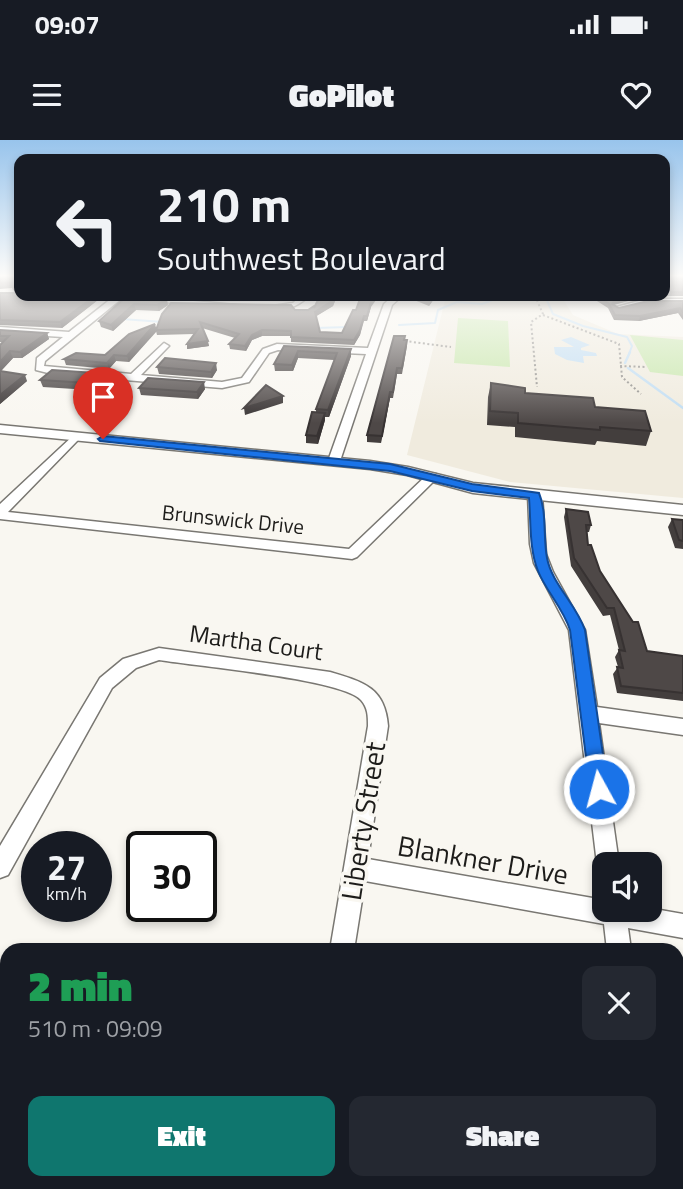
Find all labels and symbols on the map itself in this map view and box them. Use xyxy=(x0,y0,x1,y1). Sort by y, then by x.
pin xyxy=(73,367,133,439)
street label: Brunswick Drive xyxy=(160,496,306,542)
street label: Martha Court xyxy=(187,615,326,669)
street label: Liberty Street xyxy=(329,738,396,903)
position arrow xyxy=(562,752,636,826)
street label: Blankner Drive xyxy=(394,823,572,896)
speed limit sign: 30 xyxy=(126,831,217,922)

